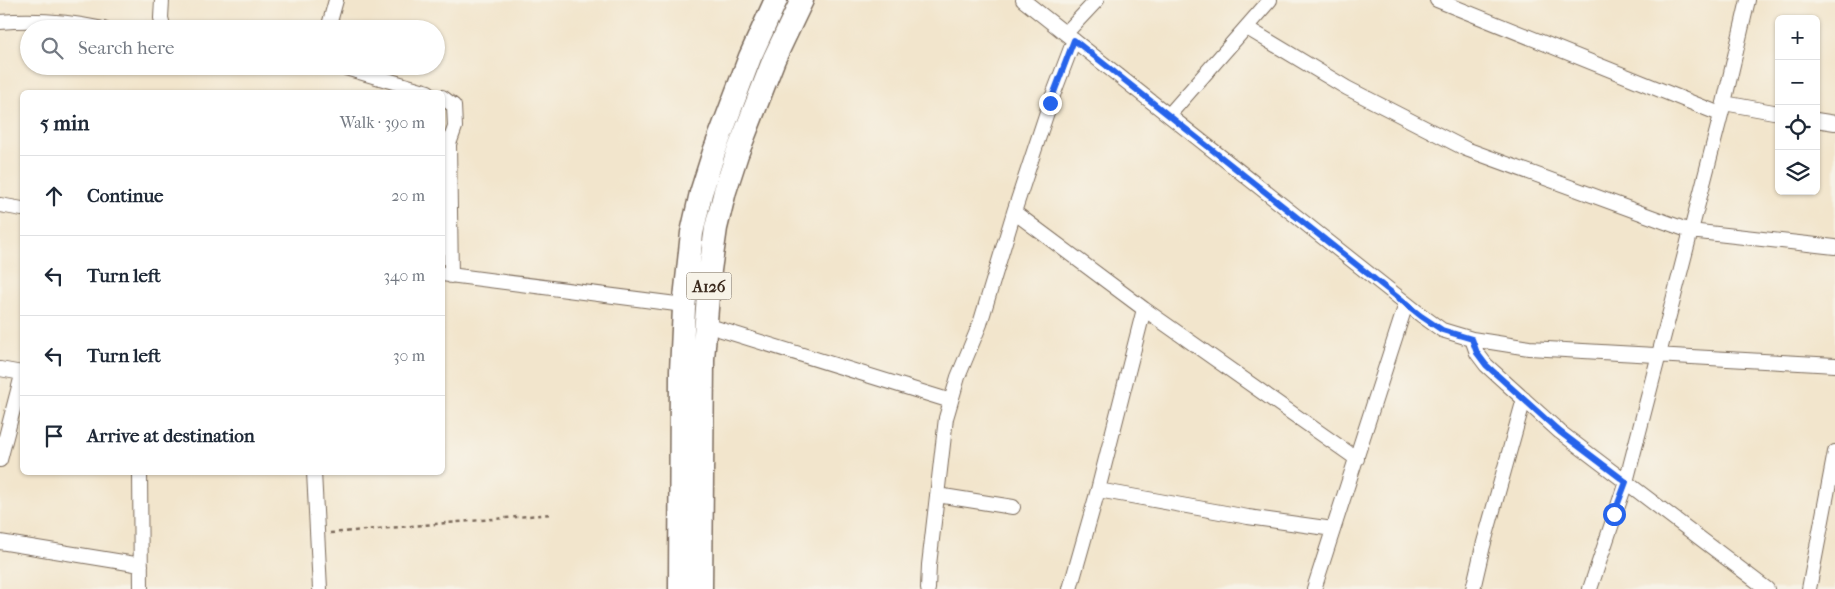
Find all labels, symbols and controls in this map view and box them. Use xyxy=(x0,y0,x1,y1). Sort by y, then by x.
map controls xyxy=(1775,15,1820,195)
button: + xyxy=(1775,15,1820,60)
search box xyxy=(20,20,445,75)
icon: search xyxy=(38,34,66,62)
text: Search here xyxy=(78,37,174,59)
button: − xyxy=(1775,60,1820,105)
route end xyxy=(1039,92,1062,115)
button: locate xyxy=(1775,105,1820,150)
text: 5 min xyxy=(40,111,89,135)
text: Walk · 390 m xyxy=(340,113,425,132)
button: layers xyxy=(1775,150,1820,195)
icon: ahead xyxy=(40,182,68,210)
text: Continue xyxy=(87,185,163,207)
text: 20 m xyxy=(391,186,425,205)
icon: left xyxy=(40,262,68,290)
text: Turn left xyxy=(87,265,161,287)
text: 340 m xyxy=(383,266,425,285)
road number: A126 xyxy=(686,272,732,300)
icon: left xyxy=(40,342,68,370)
text: Turn left xyxy=(87,345,161,367)
text: 30 m xyxy=(393,346,425,365)
icon: arrive xyxy=(40,422,68,450)
text: Arrive at destination xyxy=(87,425,255,447)
route start xyxy=(1603,503,1626,526)

